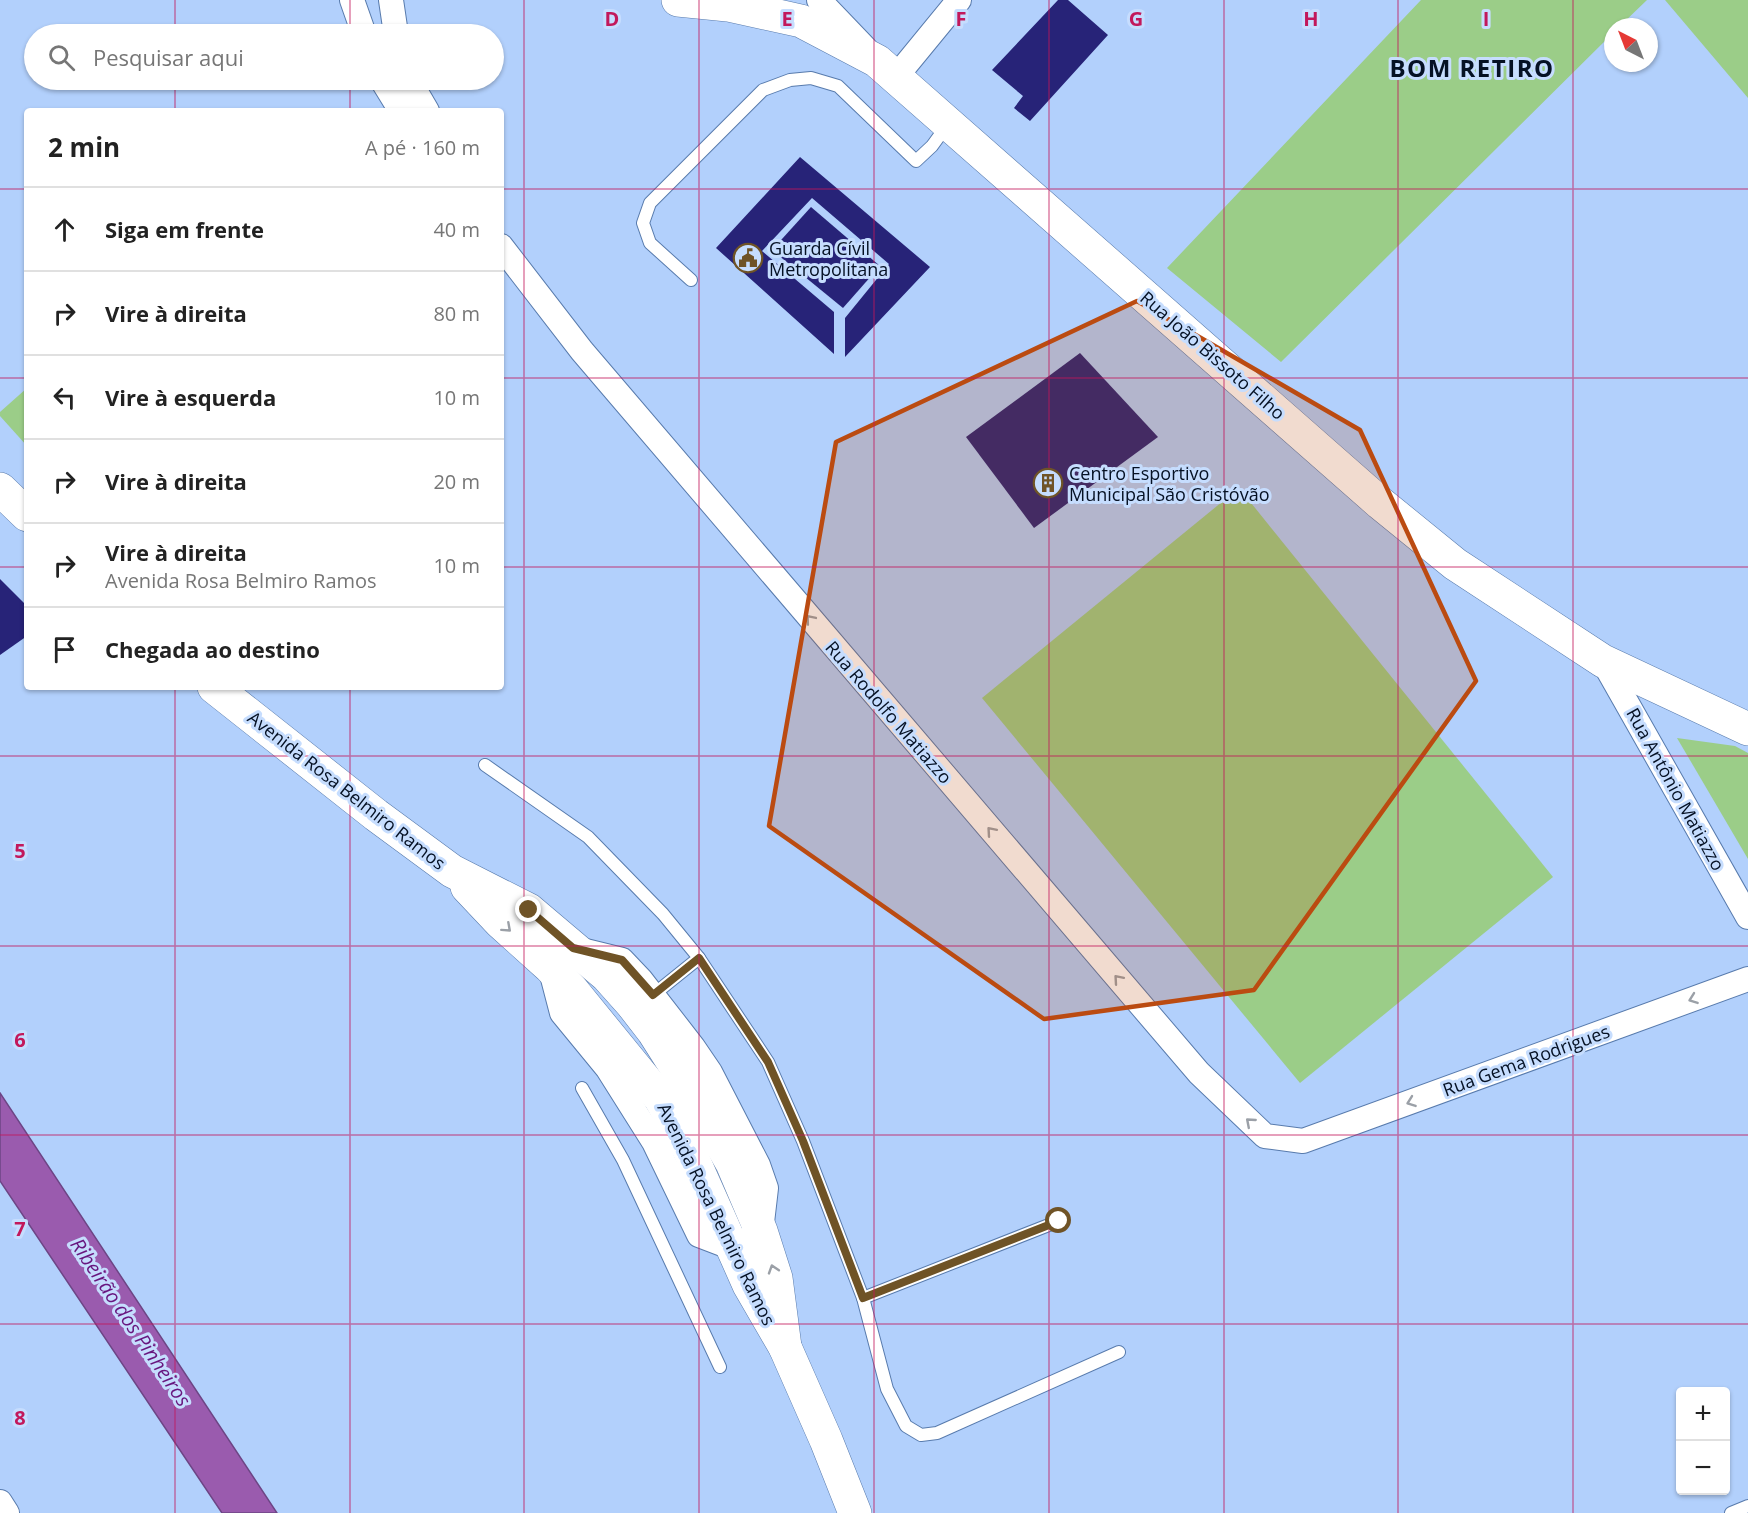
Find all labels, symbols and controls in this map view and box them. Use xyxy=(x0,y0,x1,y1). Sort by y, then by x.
text: D xyxy=(605,5,619,32)
text: E xyxy=(781,5,793,32)
text: F xyxy=(956,5,966,32)
text: G xyxy=(1129,5,1143,32)
text: H xyxy=(1303,5,1319,32)
text: I xyxy=(1483,5,1489,32)
north arrow xyxy=(1604,18,1658,72)
search box xyxy=(24,24,504,90)
icon: search xyxy=(45,41,78,74)
text: Pesquisar aqui xyxy=(93,42,244,72)
district label: BOM RETIRO xyxy=(1389,51,1555,84)
text: 2 min xyxy=(48,129,120,165)
text: A pé · 160 m xyxy=(365,134,480,161)
icon: ahead xyxy=(48,213,81,246)
text: Siga em frente xyxy=(105,214,264,244)
text: 40 m xyxy=(433,216,480,243)
place label: Guarda Cívil Metropolitana xyxy=(769,236,888,281)
public building icon: Guarda Cívil Metropolitana xyxy=(732,242,764,274)
street label: Rua João Bissoto Filho xyxy=(1136,285,1290,425)
icon: right xyxy=(48,297,81,330)
text: Vire à direita xyxy=(105,298,247,328)
text: 80 m xyxy=(433,300,480,327)
icon: left xyxy=(48,381,81,414)
text: Vire à esquerda xyxy=(105,382,276,412)
text: 10 m xyxy=(433,384,480,411)
place label: Centro Esportivo Municipal São Cristóvão xyxy=(1069,461,1269,506)
icon: right xyxy=(48,465,81,498)
text: Vire à direita xyxy=(105,466,247,496)
building icon: Centro Esportivo Municipal São Cristóvão xyxy=(1032,467,1064,499)
text: 20 m xyxy=(433,468,480,495)
text: Vire à direita xyxy=(105,537,247,567)
icon: right xyxy=(48,549,81,582)
text: 10 m xyxy=(433,552,480,579)
text: Avenida Rosa Belmiro Ramos xyxy=(105,567,377,594)
one-way arrow xyxy=(806,615,817,626)
icon: arrive xyxy=(48,633,81,666)
text: Chegada ao destino xyxy=(105,634,320,664)
street label: Rua Rodolfo Matiazzo xyxy=(820,636,958,788)
street label: Rua Antônio Matiazzo xyxy=(1621,703,1731,875)
street label: Avenida Rosa Belmiro Ramos xyxy=(243,705,451,875)
one-way arrow xyxy=(987,827,998,838)
text: 5 xyxy=(14,837,26,864)
route end xyxy=(515,896,541,922)
one-way arrow xyxy=(500,921,511,932)
one-way arrow xyxy=(1114,975,1125,986)
one-way arrow xyxy=(1688,992,1699,1005)
street label: Rua Gema Rodrigues xyxy=(1439,1019,1613,1101)
text: 6 xyxy=(14,1026,26,1053)
one-way arrow xyxy=(1406,1095,1417,1108)
street label: Avenida Rosa Belmiro Ramos xyxy=(653,1099,781,1329)
one-way arrow xyxy=(1246,1118,1257,1129)
route start xyxy=(1045,1207,1071,1233)
text: 7 xyxy=(14,1215,26,1242)
water label: Ribeirão dos Pinheiros xyxy=(65,1233,198,1412)
one-way arrow xyxy=(768,1264,780,1275)
map controls xyxy=(1676,1387,1730,1495)
button: + xyxy=(1676,1387,1730,1441)
text: 8 xyxy=(14,1404,26,1431)
button: − xyxy=(1676,1441,1730,1495)

